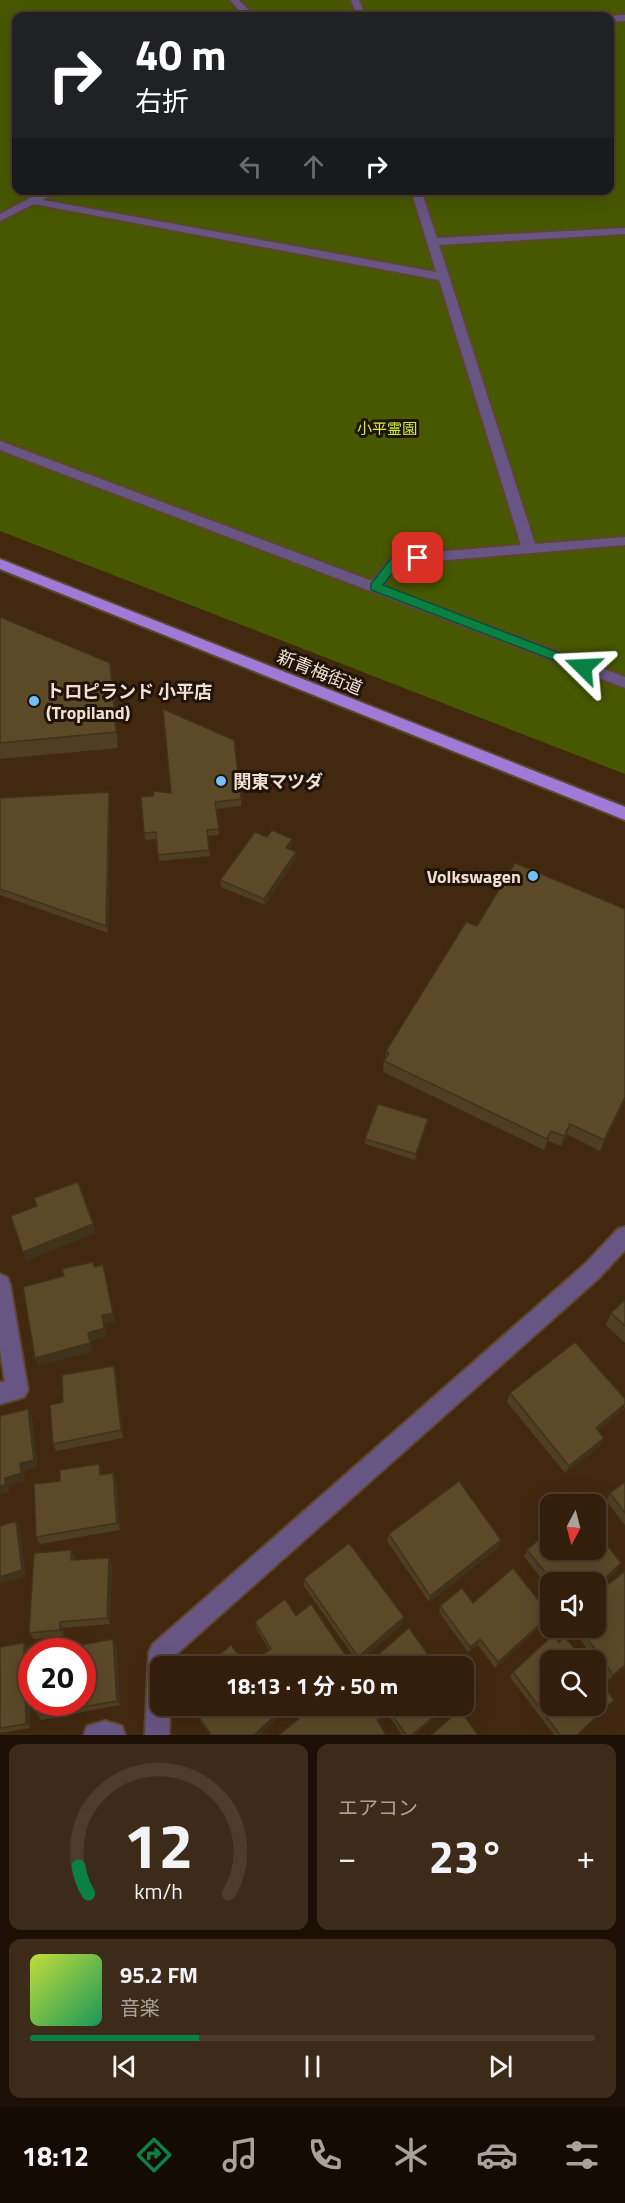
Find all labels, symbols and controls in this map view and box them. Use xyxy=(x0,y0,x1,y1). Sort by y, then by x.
text: 40 m xyxy=(135,22,227,86)
icon: right xyxy=(36,36,114,114)
text: 右折 xyxy=(135,80,189,121)
icon: left xyxy=(234,150,267,183)
icon: ahead xyxy=(297,150,330,183)
icon: right xyxy=(360,150,393,183)
park label: 小平霊園 xyxy=(357,417,417,440)
pin xyxy=(392,532,443,583)
icon: arrive xyxy=(401,541,434,574)
position arrow xyxy=(551,635,615,699)
street label: 新青梅街道 xyxy=(273,643,367,701)
place label: トロピランド 小平店 (Tropiland) xyxy=(46,678,212,726)
marker: トロピランド 小平店 (Tropiland) xyxy=(27,694,41,708)
place label: 関東マツダ xyxy=(233,768,323,795)
marker: 関東マツダ xyxy=(214,774,228,788)
place label: Volkswagen xyxy=(427,863,521,890)
marker: Volkswagen xyxy=(526,869,540,883)
north arrow xyxy=(540,1494,606,1560)
map controls xyxy=(540,1494,606,1716)
button: sound xyxy=(540,1572,606,1638)
speed limit sign: 20 xyxy=(18,1638,96,1716)
button: search xyxy=(540,1650,606,1716)
text: 18:13 · 1 分 · 50 m xyxy=(226,1669,398,1703)
text: エアコン xyxy=(338,1792,418,1823)
text: 12 xyxy=(124,1797,193,1892)
text: 23° xyxy=(429,1822,504,1890)
text: − xyxy=(338,1832,356,1882)
text: + xyxy=(577,1832,595,1882)
text: km/h xyxy=(134,1875,183,1907)
text: 95.2 FM xyxy=(120,1958,198,1992)
text: 音楽 xyxy=(120,1992,160,2023)
icon: previous xyxy=(108,2050,141,2083)
icon: pause xyxy=(296,2050,329,2083)
icon: next xyxy=(484,2050,517,2083)
icon: directions xyxy=(133,2134,175,2176)
icon: music xyxy=(219,2134,261,2176)
icon: phone xyxy=(304,2134,346,2176)
icon: climate xyxy=(390,2134,432,2176)
icon: car xyxy=(476,2134,518,2176)
icon: filters xyxy=(561,2134,603,2176)
text: 18:12 xyxy=(22,2135,89,2176)

